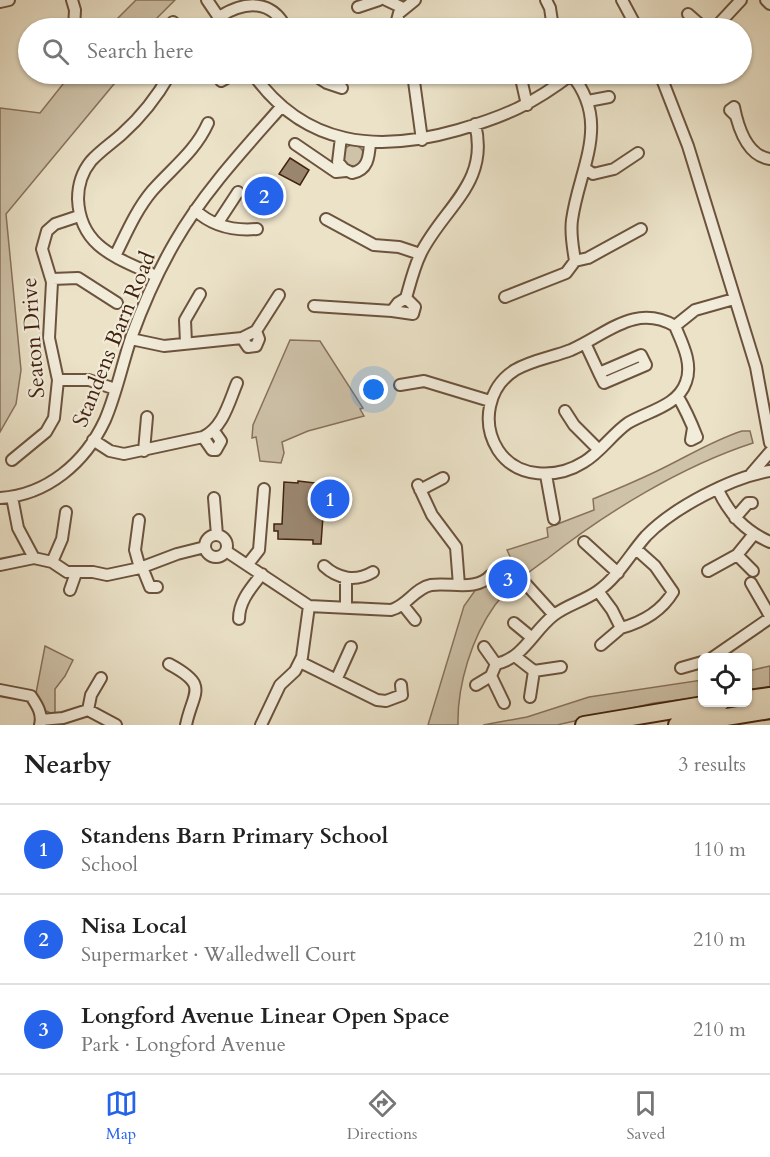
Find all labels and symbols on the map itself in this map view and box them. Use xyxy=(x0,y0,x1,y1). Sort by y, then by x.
pin: 2 xyxy=(244,174,284,218)
street label: Standens Barn Road xyxy=(65,247,163,432)
street label: Seaton Drive xyxy=(14,277,52,399)
your location xyxy=(359,375,388,404)
pin: 1 xyxy=(310,476,350,522)
pin: 3 xyxy=(488,556,528,602)

